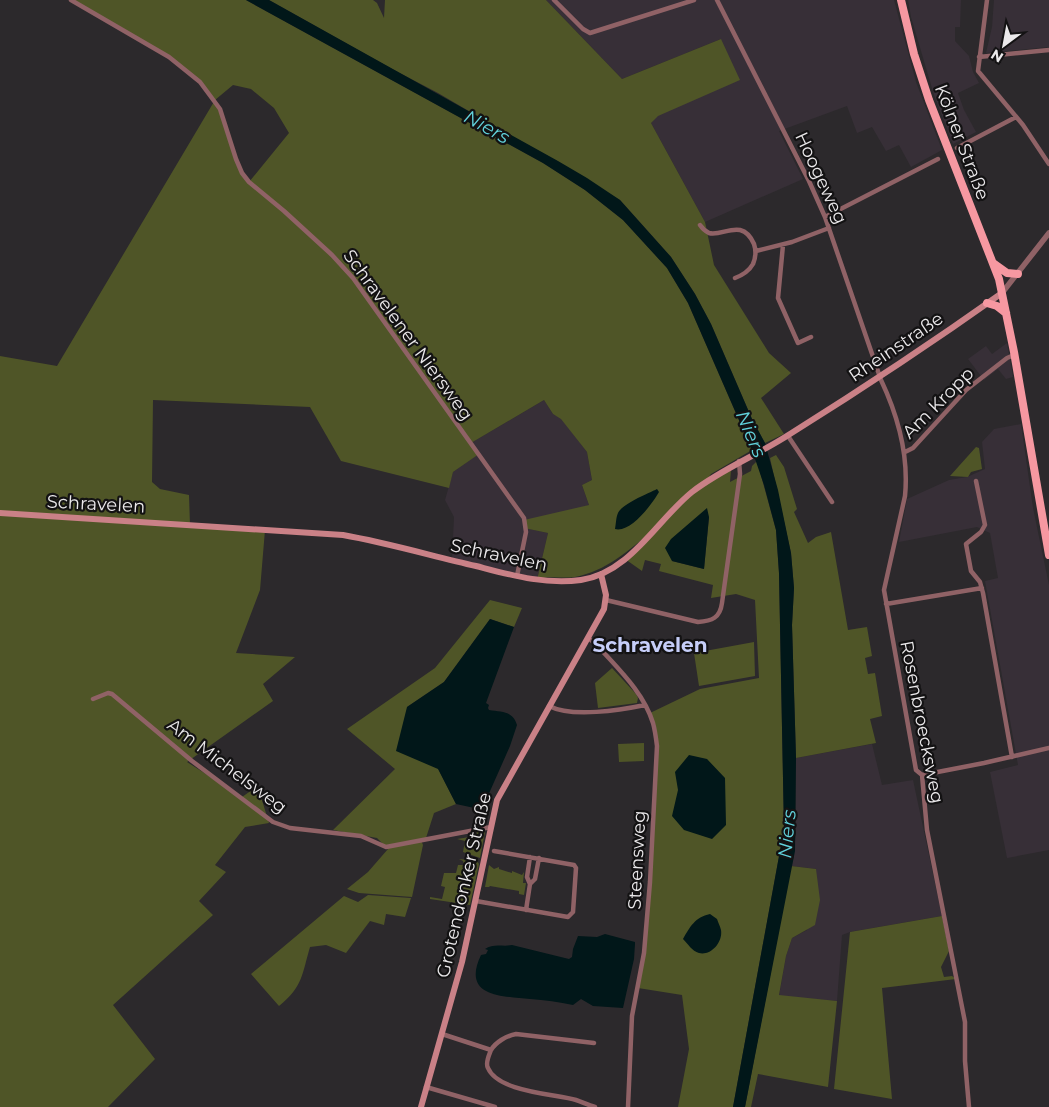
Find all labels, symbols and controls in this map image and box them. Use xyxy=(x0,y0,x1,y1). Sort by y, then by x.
north arrow xyxy=(979,20,1029,70)
text: N xyxy=(988,45,1007,67)
street label: Kölner Straße xyxy=(930,81,994,203)
water label: Niers xyxy=(460,105,514,149)
street label: Hoogeweg xyxy=(790,128,852,228)
street label: Schravelener Niersweg xyxy=(339,245,477,425)
street label: Rheinstraße xyxy=(845,307,947,387)
street label: Am Kropp xyxy=(898,363,978,443)
water label: Niers xyxy=(731,407,771,461)
street label: Schravelen xyxy=(46,490,146,518)
street label: Schravelen xyxy=(449,534,549,576)
district label: Schravelen xyxy=(592,633,708,657)
street label: Rosenbroecksweg xyxy=(895,639,949,805)
street label: Am Michelsweg xyxy=(163,714,291,818)
street label: Grotendonker Straße xyxy=(432,790,496,980)
water label: Niers xyxy=(773,808,801,860)
street label: Steensweg xyxy=(623,810,651,910)

